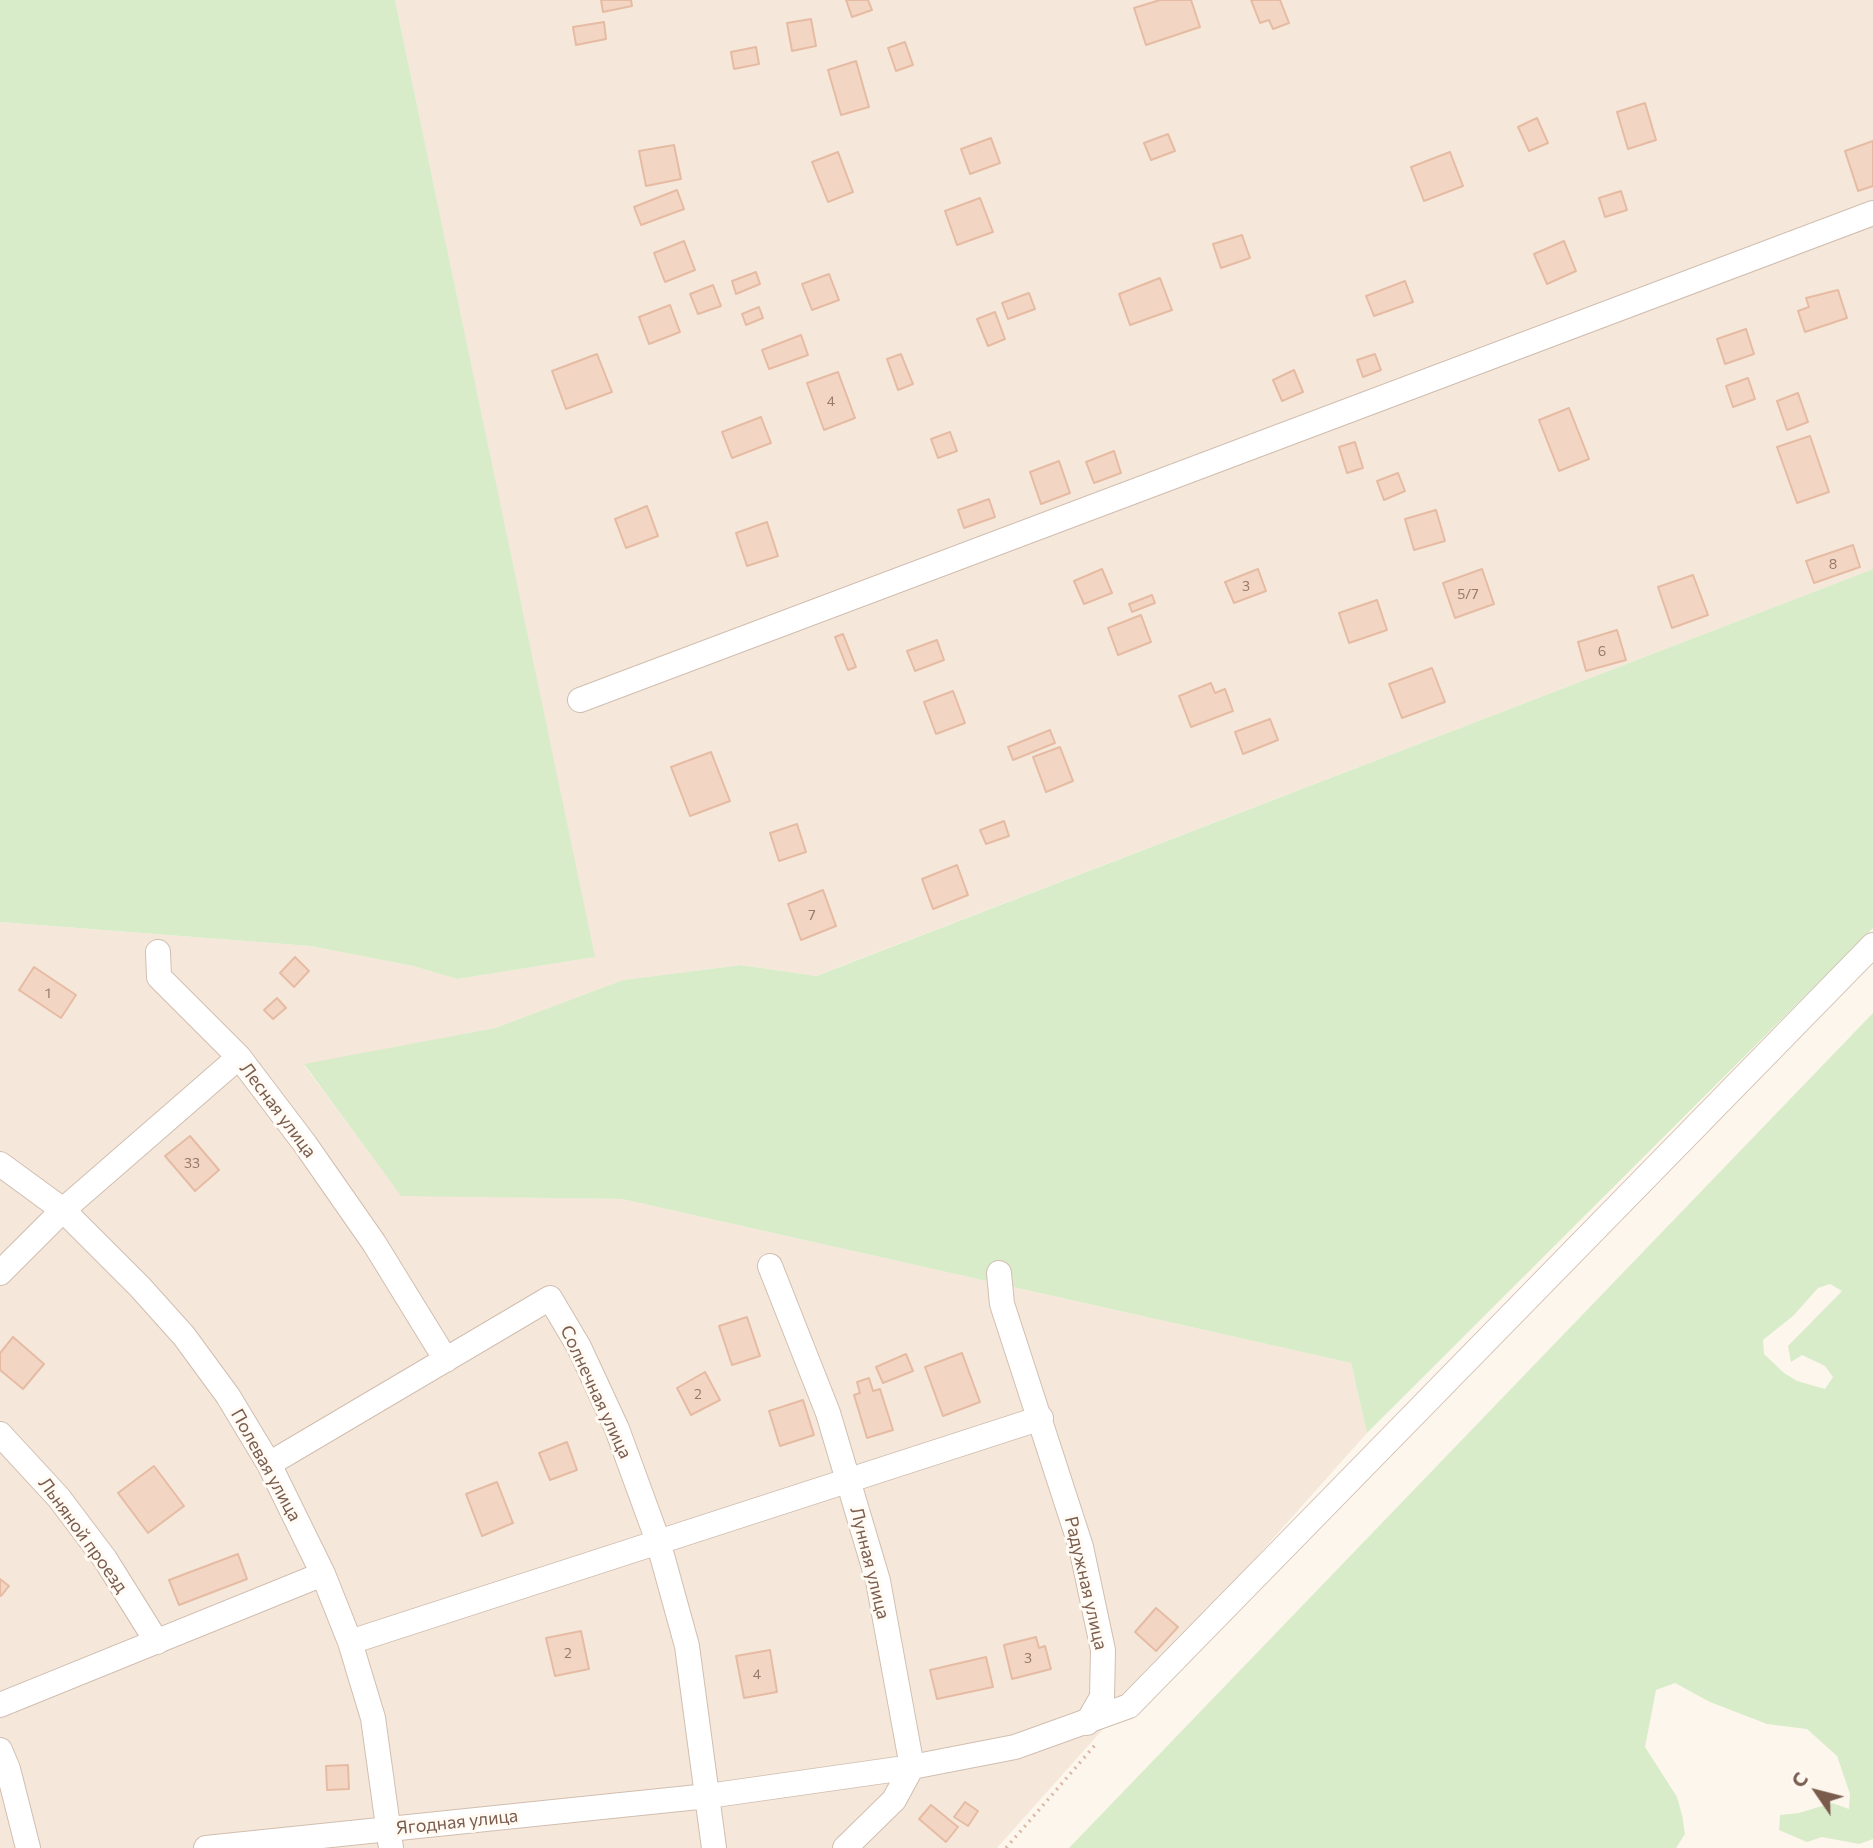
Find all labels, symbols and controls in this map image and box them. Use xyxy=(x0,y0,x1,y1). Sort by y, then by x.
house number: 4 xyxy=(827,393,835,409)
house number: 8 xyxy=(1829,556,1837,572)
house number: 3 xyxy=(1242,578,1250,594)
house number: 5/7 xyxy=(1457,586,1479,602)
house number: 6 xyxy=(1598,643,1606,659)
house number: 7 xyxy=(808,907,816,923)
house number: 1 xyxy=(45,985,51,1001)
street label: Лесная улица xyxy=(235,1058,321,1162)
house number: 33 xyxy=(184,1155,200,1171)
street label: Солнечная улица xyxy=(556,1322,636,1462)
house number: 2 xyxy=(694,1386,702,1402)
street label: Полевая улица xyxy=(226,1405,306,1525)
street label: Льняной проезд xyxy=(34,1473,132,1597)
street label: Лунная улица xyxy=(846,1505,894,1621)
street label: Радужная улица xyxy=(1060,1514,1112,1652)
house number: 2 xyxy=(564,1645,572,1661)
house number: 3 xyxy=(1024,1650,1032,1666)
house number: 4 xyxy=(753,1666,761,1682)
north arrow xyxy=(1782,1757,1852,1827)
text: С xyxy=(1786,1768,1813,1792)
street label: Ягодная улица xyxy=(395,1805,519,1839)

